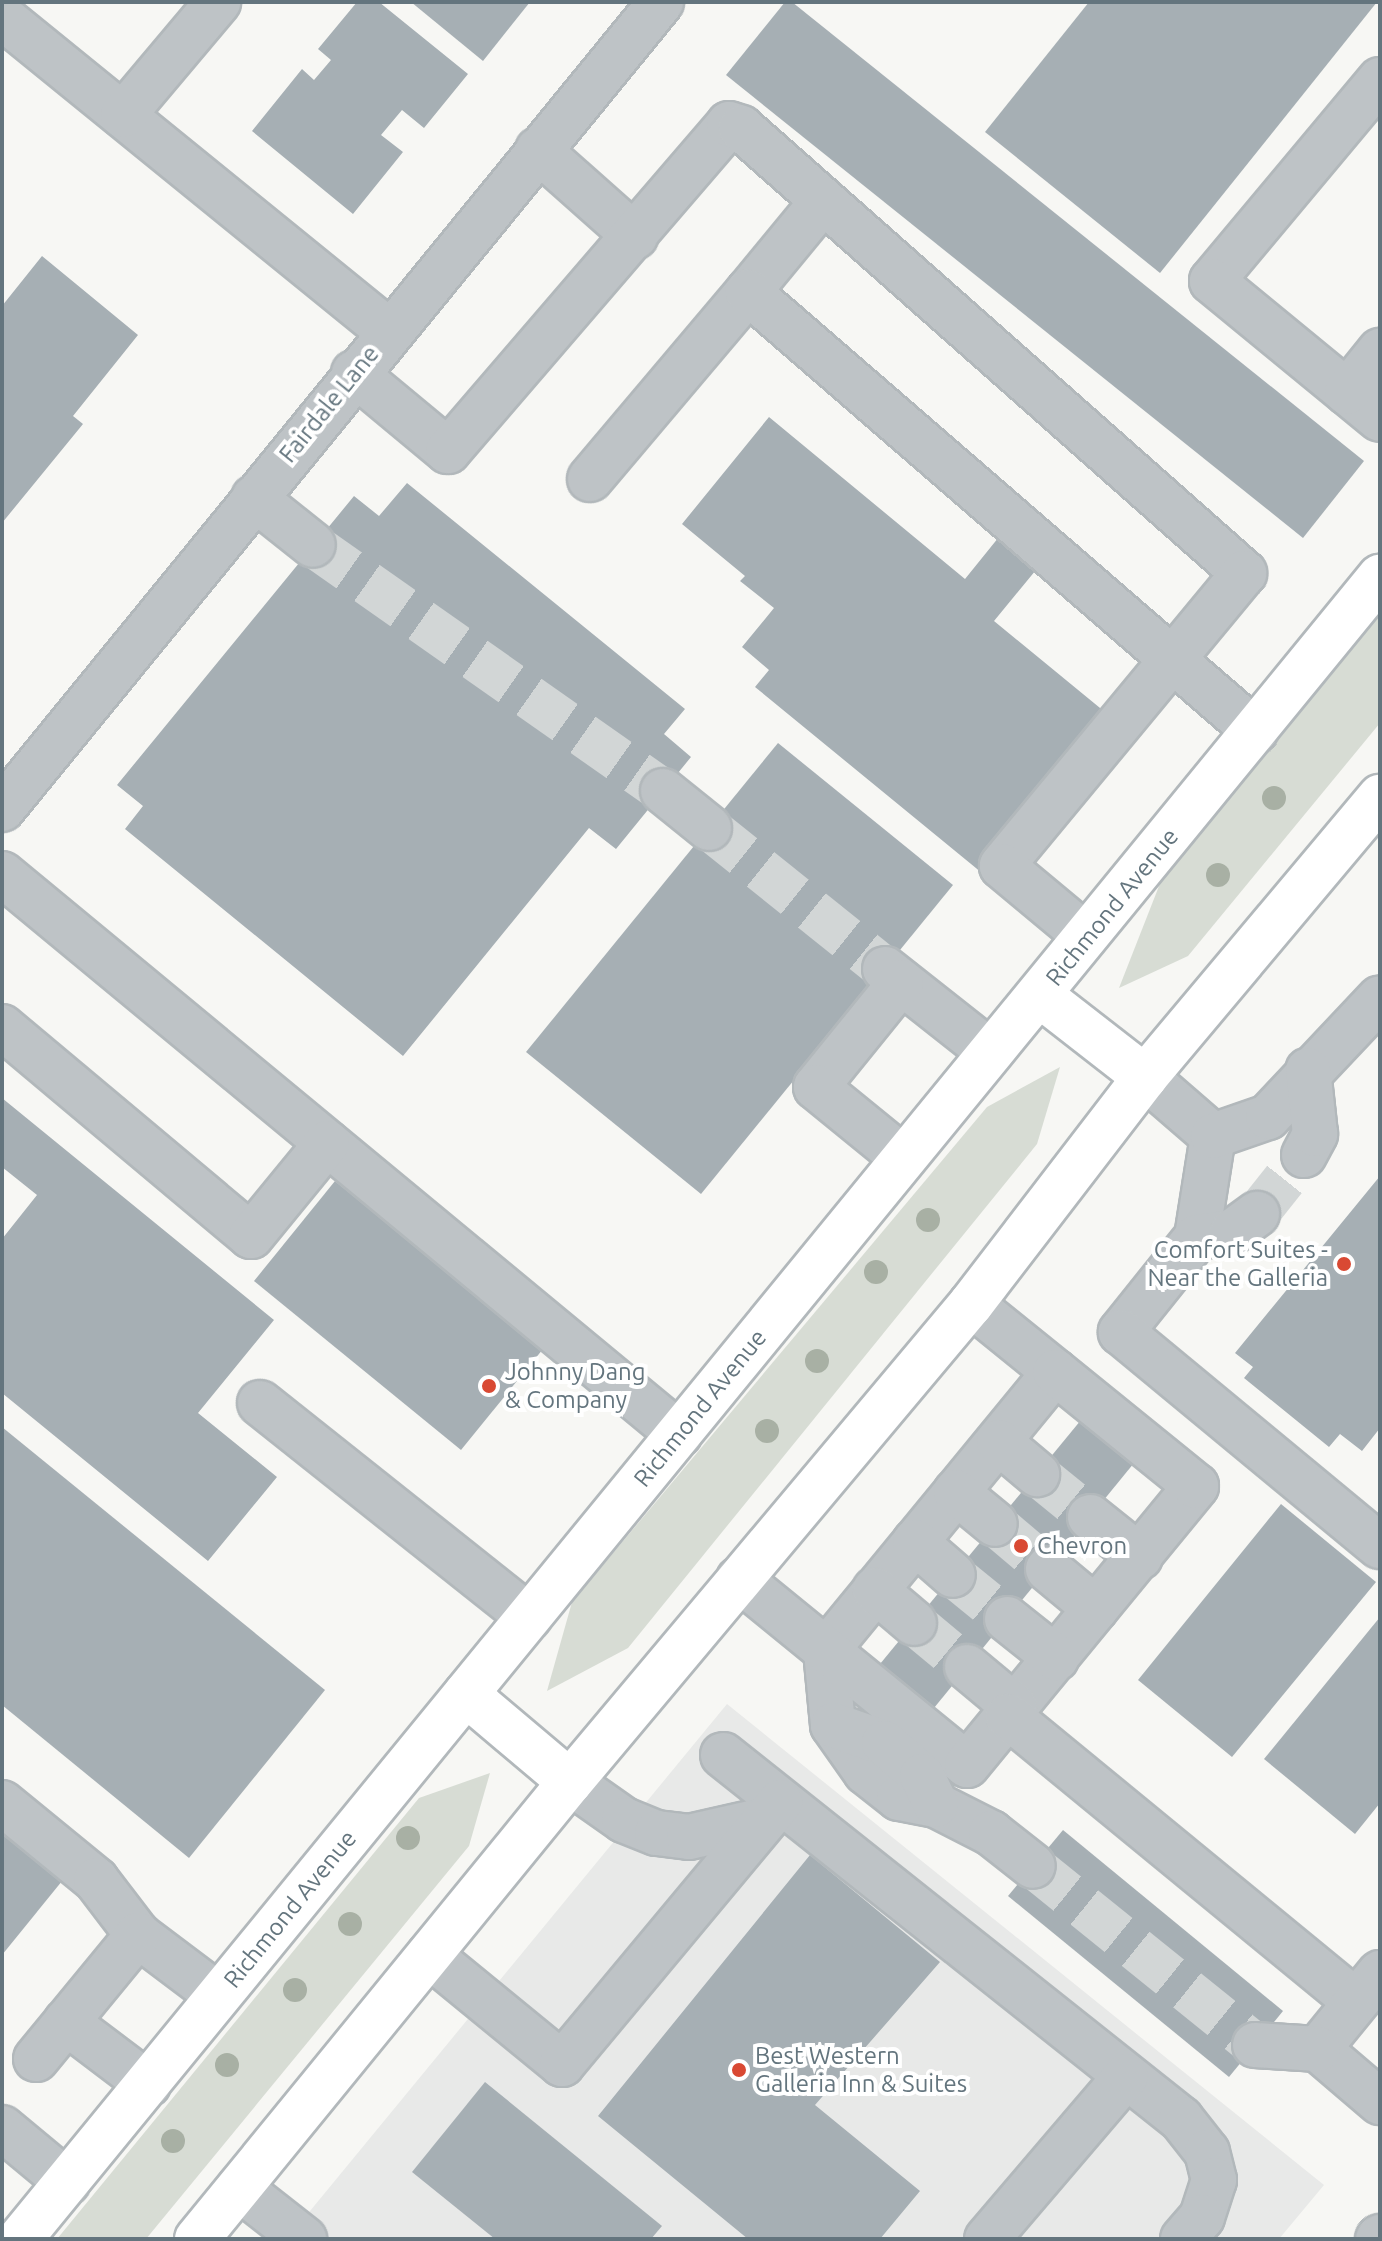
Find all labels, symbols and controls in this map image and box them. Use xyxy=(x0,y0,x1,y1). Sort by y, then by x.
street label: Fairdale Lane xyxy=(273,340,385,468)
street label: Richmond Avenue xyxy=(1040,822,1184,992)
place label: Comfort Suites - Near the Galleria xyxy=(1147,1236,1328,1292)
marker: Comfort Suites - Near the Galleria xyxy=(1335,1255,1353,1273)
street label: Richmond Avenue xyxy=(628,1323,772,1493)
place label: Johnny Dang & Company xyxy=(505,1358,646,1414)
marker: Johnny Dang & Company xyxy=(480,1377,498,1395)
place label: Chevron xyxy=(1037,1532,1127,1560)
marker: Chevron xyxy=(1012,1537,1030,1555)
street label: Richmond Avenue xyxy=(218,1824,362,1994)
place label: Best Western Galleria Inn & Suites xyxy=(755,2042,967,2098)
marker: Best Western Galleria Inn & Suites xyxy=(730,2061,748,2079)

